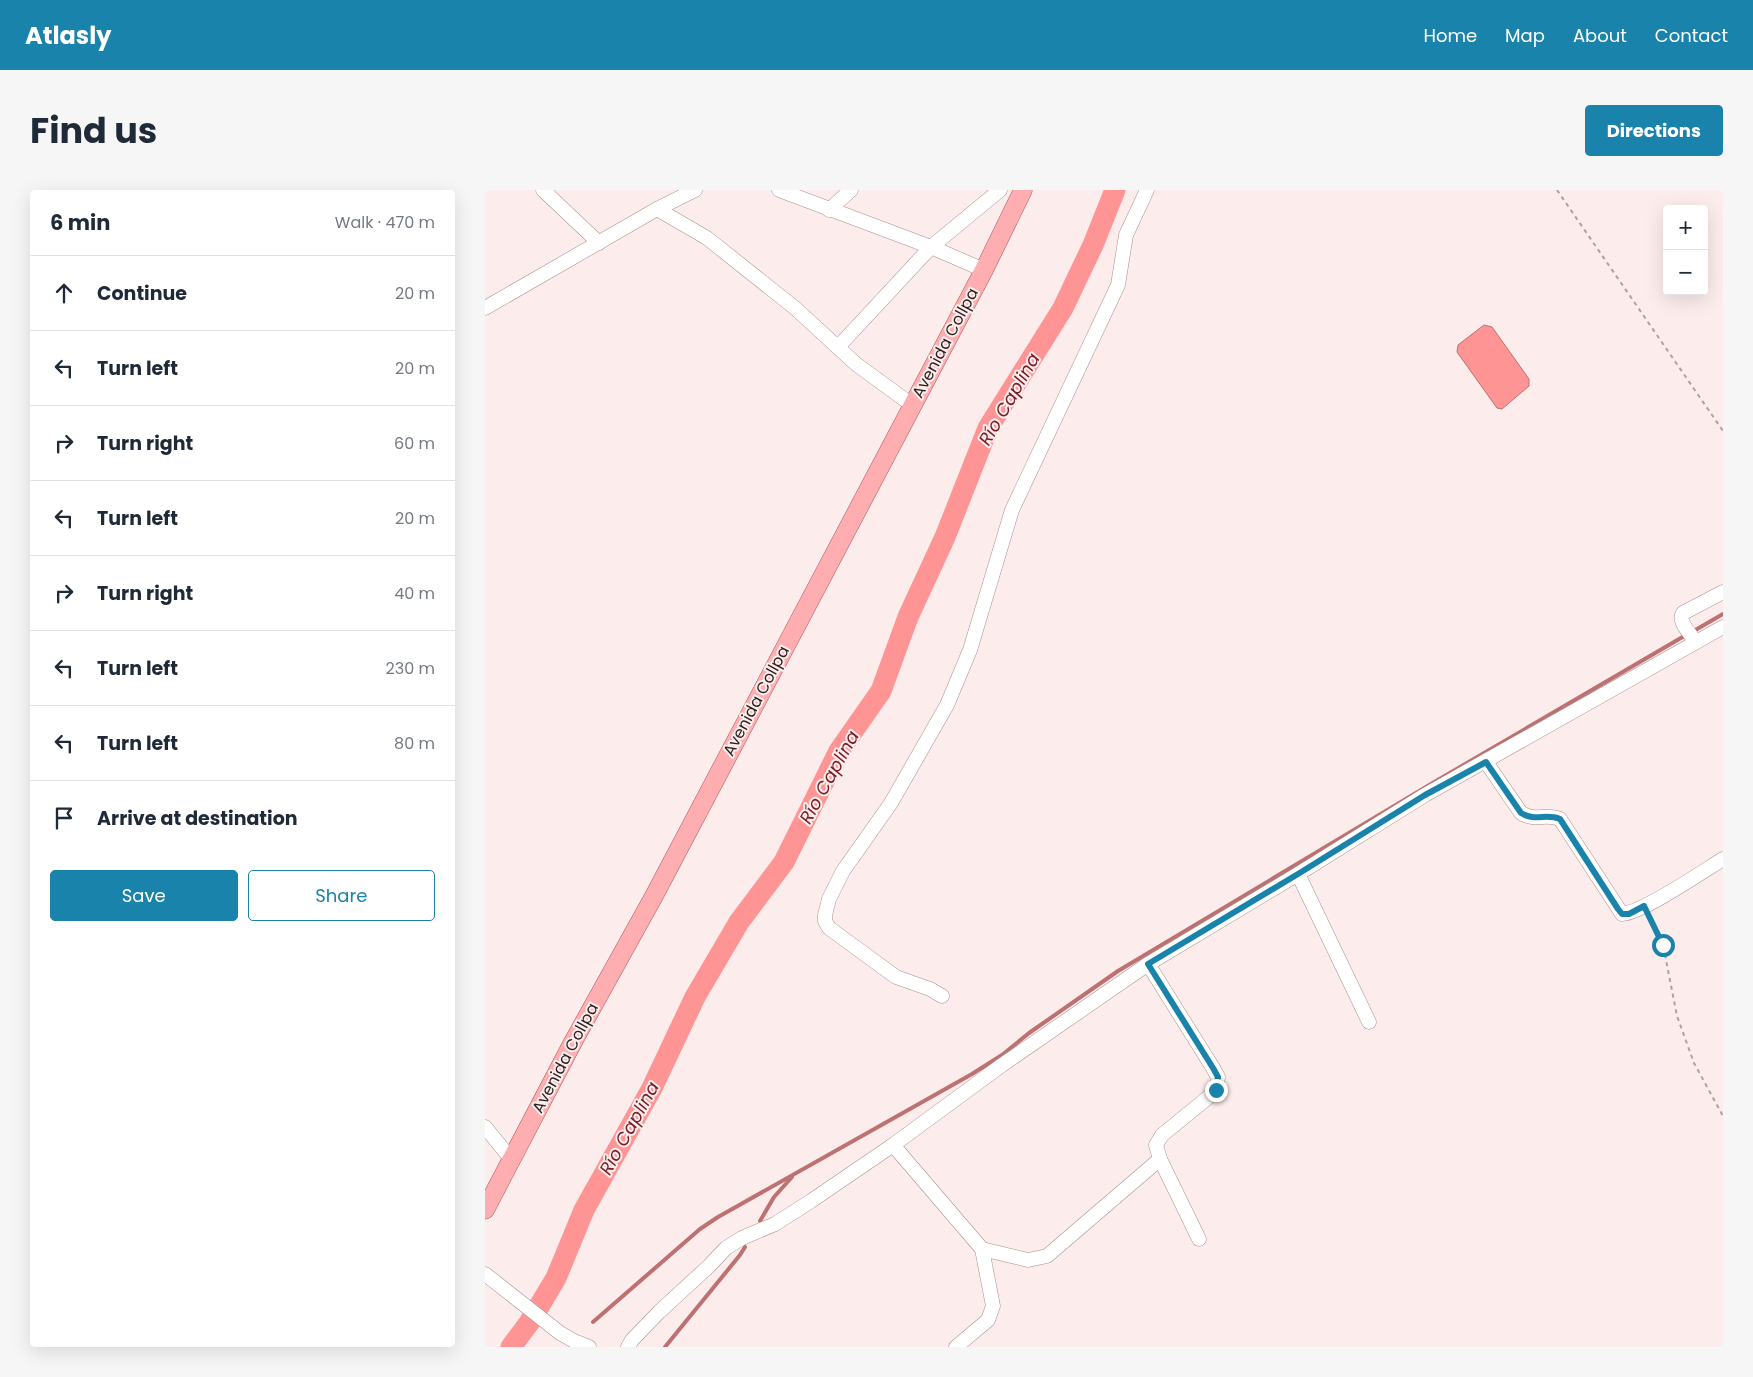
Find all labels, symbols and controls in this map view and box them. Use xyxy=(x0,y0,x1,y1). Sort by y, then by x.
text: Atlasly xyxy=(25,19,111,52)
text: Home xyxy=(1423,23,1477,48)
text: Map xyxy=(1505,23,1545,48)
text: About xyxy=(1573,23,1627,48)
text: Contact xyxy=(1655,23,1728,48)
button: Directions xyxy=(1585,105,1723,156)
text: Find us xyxy=(30,106,157,155)
map controls xyxy=(1663,205,1708,295)
button: + xyxy=(1663,205,1708,250)
text: 6 min xyxy=(50,208,110,237)
text: Walk · 470 m xyxy=(335,211,435,234)
button: − xyxy=(1663,250,1708,295)
icon: ahead xyxy=(50,279,78,307)
text: Continue xyxy=(97,280,187,307)
text: 20 m xyxy=(395,282,435,305)
street label: Avenida Collpa xyxy=(906,284,984,402)
water label: Río Caplina xyxy=(972,348,1046,450)
icon: left xyxy=(50,354,78,382)
text: Turn left xyxy=(97,355,178,382)
text: 20 m xyxy=(395,357,435,380)
icon: right xyxy=(50,429,78,457)
text: Turn right xyxy=(97,430,193,457)
text: 60 m xyxy=(394,432,435,455)
icon: left xyxy=(50,504,78,532)
text: Turn left xyxy=(97,505,178,532)
text: 20 m xyxy=(395,507,435,530)
icon: right xyxy=(50,579,78,607)
text: Turn right xyxy=(97,580,193,607)
text: 40 m xyxy=(394,582,435,605)
street label: Avenida Collpa xyxy=(717,642,795,760)
icon: left xyxy=(50,654,78,682)
text: Turn left xyxy=(97,655,178,682)
text: 230 m xyxy=(386,657,435,680)
water label: Río Caplina xyxy=(793,726,865,828)
icon: left xyxy=(50,729,78,757)
text: Turn left xyxy=(97,730,178,757)
text: 80 m xyxy=(394,732,435,755)
icon: arrive xyxy=(50,804,78,832)
text: Arrive at destination xyxy=(97,805,298,832)
button: Save xyxy=(50,870,238,921)
button: Share xyxy=(248,870,435,921)
route start xyxy=(1652,934,1675,957)
street label: Avenida Collpa xyxy=(526,999,604,1117)
water label: Río Caplina xyxy=(593,1077,665,1179)
route end xyxy=(1205,1079,1228,1102)

